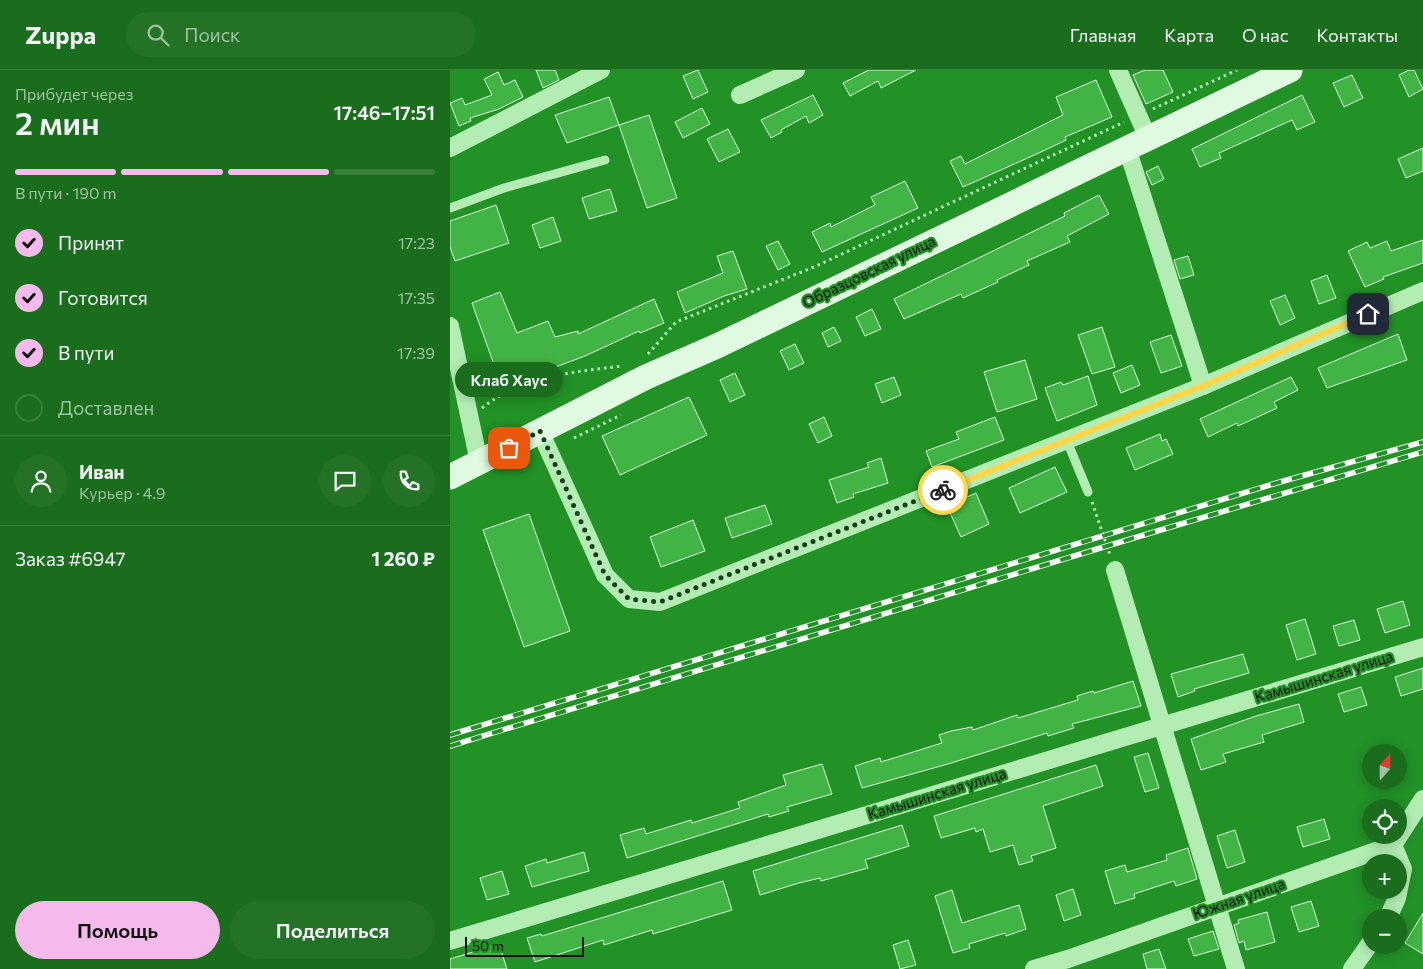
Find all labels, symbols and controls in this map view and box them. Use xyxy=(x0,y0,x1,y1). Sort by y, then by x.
search box xyxy=(126,12,476,57)
text: Zuppa xyxy=(25,20,96,49)
icon: search xyxy=(144,21,172,49)
text: Поиск xyxy=(184,23,240,46)
text: Главная xyxy=(1070,24,1136,46)
text: Карта xyxy=(1164,24,1214,46)
text: О нас xyxy=(1242,24,1289,46)
text: Контакты xyxy=(1317,24,1398,46)
text: Прибудет через xyxy=(15,84,134,103)
text: 17:46–17:51 xyxy=(334,101,435,124)
text: 2 мин xyxy=(15,102,100,142)
text: В пути · 190 m xyxy=(15,183,116,202)
icon: check xyxy=(15,229,43,257)
text: Принят xyxy=(58,231,124,254)
street label: Образцовская улица xyxy=(799,231,938,311)
text: 17:23 xyxy=(398,233,435,252)
icon: check xyxy=(15,284,43,312)
text: Готовится xyxy=(58,286,148,309)
text: 17:35 xyxy=(398,288,435,307)
pin xyxy=(1347,293,1389,335)
icon: home xyxy=(1354,300,1382,328)
icon: check xyxy=(15,339,43,367)
text: В пути xyxy=(58,341,114,364)
text: 17:39 xyxy=(397,343,435,362)
callout: Клаб Хаус xyxy=(455,363,563,398)
text: Клаб Хаус xyxy=(471,370,547,389)
text: Доставлен xyxy=(58,396,154,419)
pin xyxy=(488,427,530,469)
icon: bag xyxy=(495,434,523,462)
button: person xyxy=(15,455,67,507)
button: chat xyxy=(319,455,371,507)
button: phone xyxy=(383,455,435,507)
text: Иван xyxy=(79,460,125,483)
courier xyxy=(918,465,968,515)
icon: bike xyxy=(929,476,957,504)
text: Курьер · 4.9 xyxy=(79,483,165,502)
text: Заказ #6947 xyxy=(15,547,125,570)
text: 1 260 ₽ xyxy=(372,547,435,570)
street label: Камышинская улица xyxy=(1252,646,1395,706)
north arrow xyxy=(1362,744,1408,789)
map controls xyxy=(1362,744,1407,954)
street label: Камышинская улица xyxy=(865,763,1008,823)
button: locate xyxy=(1362,799,1407,844)
button: + xyxy=(1362,854,1407,899)
street label: Южная улица xyxy=(1190,874,1287,922)
button: Помощь xyxy=(15,901,220,959)
button: Поделиться xyxy=(230,901,435,959)
button: − xyxy=(1362,909,1407,954)
scale bar xyxy=(465,934,584,957)
text: 50 m xyxy=(472,937,504,954)

